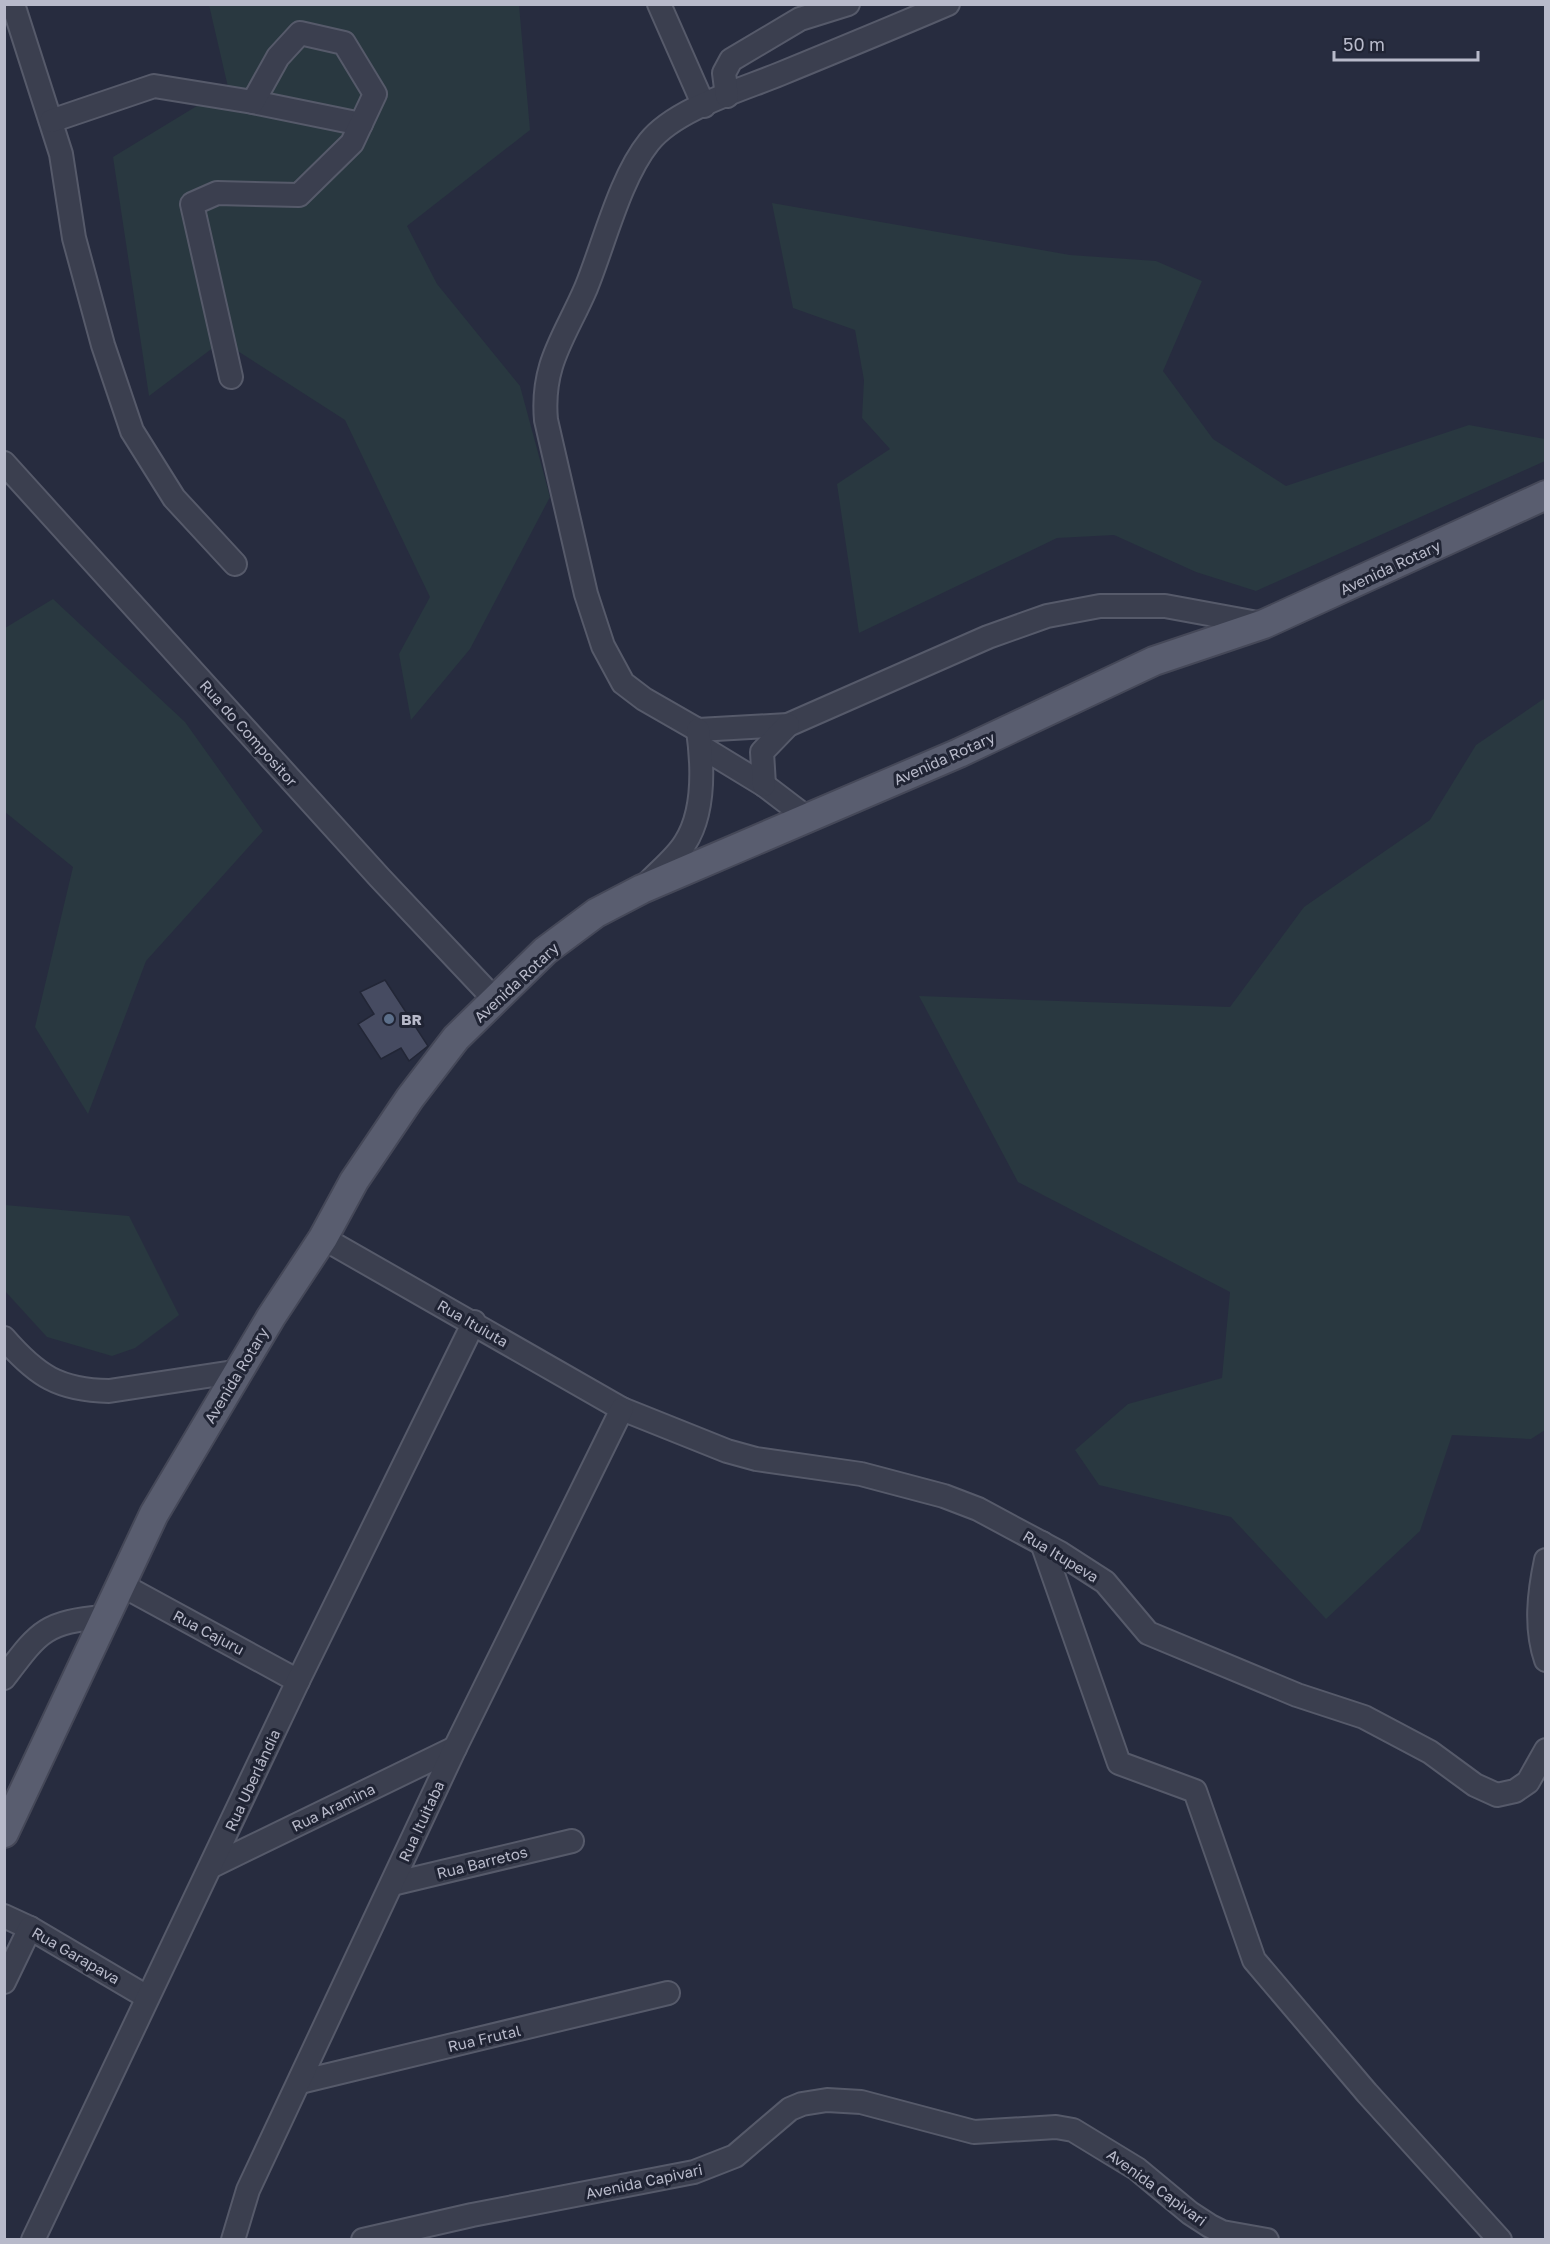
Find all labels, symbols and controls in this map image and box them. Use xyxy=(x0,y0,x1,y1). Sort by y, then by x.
scale bar xyxy=(1334,24,1478,62)
text: 50 m xyxy=(1343,33,1385,55)
street label: Avenida Rotary xyxy=(1337,536,1444,598)
street label: Rua do Compositor xyxy=(197,676,302,790)
street label: Avenida Rotary xyxy=(891,727,998,788)
street label: Avenida Rotary xyxy=(470,938,562,1026)
place label: BR xyxy=(401,1010,422,1028)
marker: BR xyxy=(382,1012,396,1026)
street label: Rua Ituiuta xyxy=(434,1296,512,1350)
street label: Avenida Rotary xyxy=(200,1323,272,1426)
street label: Rua Itupeva xyxy=(1020,1526,1102,1586)
street label: Rua Cajuru xyxy=(170,1606,248,1658)
street label: Rua Uberlândia xyxy=(221,1726,283,1834)
street label: Rua Ituitaba xyxy=(394,1778,448,1864)
street label: Rua Aramina xyxy=(288,1779,378,1835)
street label: Rua Barretos xyxy=(435,1842,529,1882)
street label: Rua Garapava xyxy=(29,1923,123,1987)
street label: Rua Frutal xyxy=(446,2021,522,2055)
street label: Avenida Capivari xyxy=(1104,2145,1210,2229)
street label: Avenida Capivari xyxy=(584,2160,704,2202)

